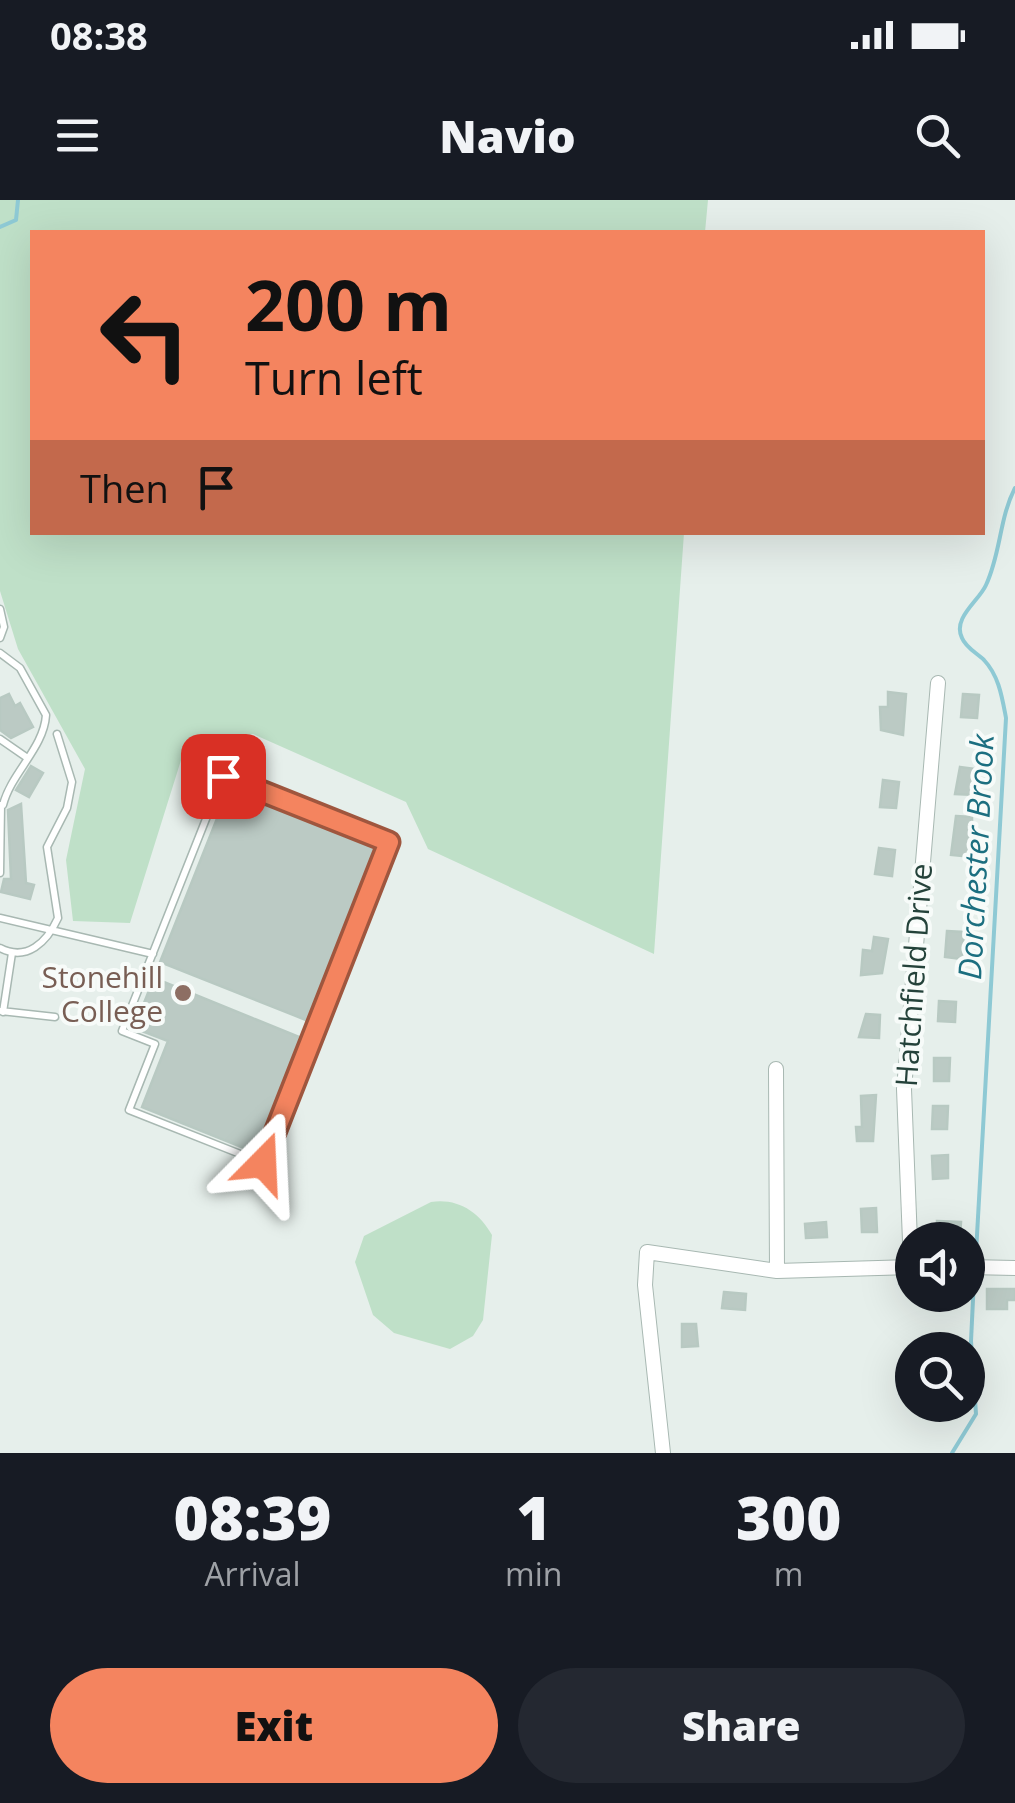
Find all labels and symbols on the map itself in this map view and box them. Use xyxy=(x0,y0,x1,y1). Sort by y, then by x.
water label: Dorchester Brook xyxy=(947,732,1003,981)
pin xyxy=(181,734,266,819)
street label: Hatchfield Drive xyxy=(885,862,941,1088)
place label: Stonehill College xyxy=(41,956,163,1031)
marker: Stonehill College xyxy=(172,982,194,1004)
position arrow xyxy=(211,1111,315,1215)

